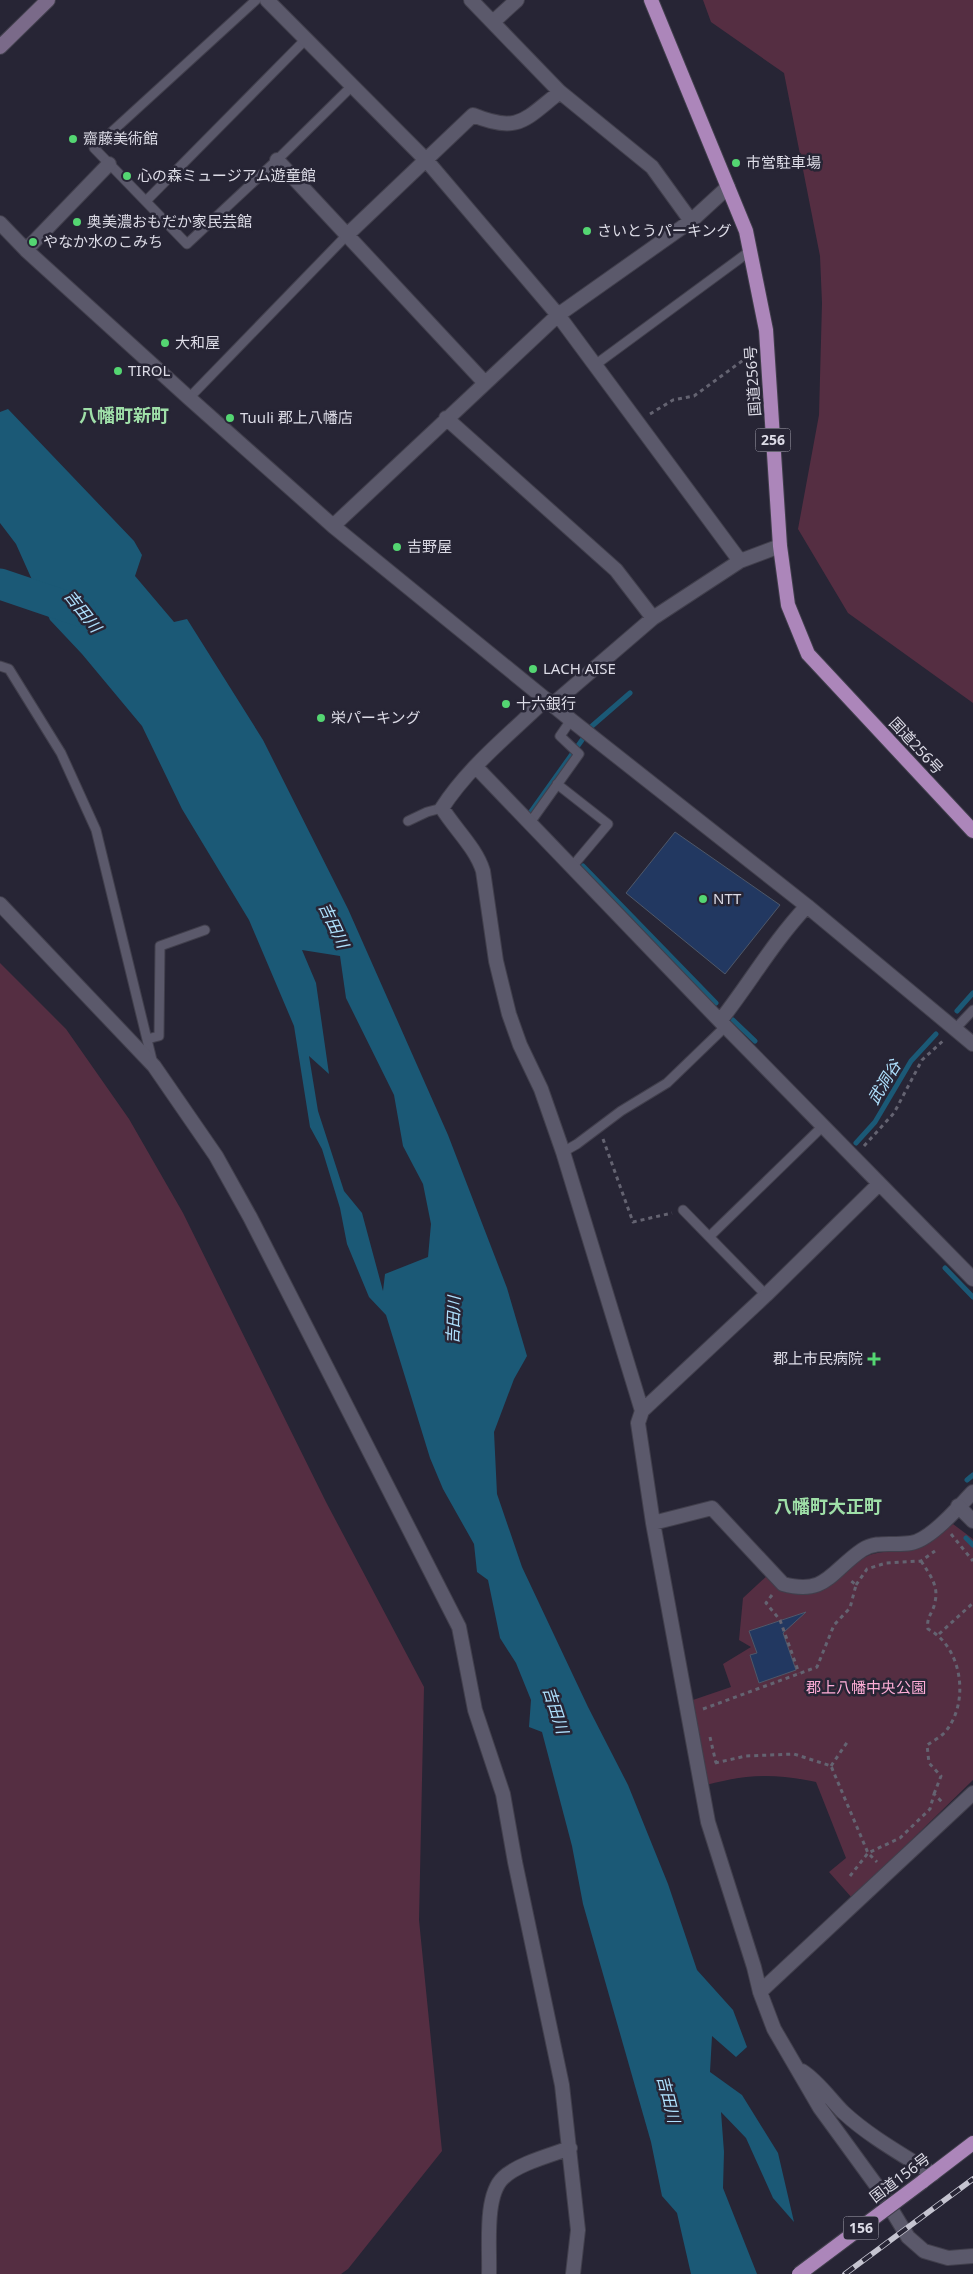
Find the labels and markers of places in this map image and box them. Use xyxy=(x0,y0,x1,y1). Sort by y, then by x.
place label: 齋藤美術館 xyxy=(83,128,158,148)
marker: 齋藤美術館 xyxy=(67,133,79,145)
place label: 市営駐車場 xyxy=(746,152,821,172)
marker: 市営駐車場 xyxy=(730,157,742,169)
place label: 心の森ミュージアム遊童館 xyxy=(137,165,316,185)
marker: 心の森ミュージアム遊童館 xyxy=(121,170,133,182)
place label: 奥美濃おもだか家民芸館 xyxy=(87,211,252,231)
marker: 奥美濃おもだか家民芸館 xyxy=(71,216,83,228)
place label: さいとうパーキング xyxy=(597,220,732,240)
marker: さいとうパーキング xyxy=(581,225,593,237)
place label: やなか水のこみち xyxy=(43,231,163,251)
marker: やなか水のこみち xyxy=(27,236,39,248)
place label: 大和屋 xyxy=(175,332,220,352)
marker: 大和屋 xyxy=(159,337,171,349)
place label: TIROL xyxy=(128,360,170,380)
marker: TIROL xyxy=(112,365,124,377)
place label: Tuuli 郡上八幡店 xyxy=(240,407,353,427)
marker: Tuuli 郡上八幡店 xyxy=(224,412,236,424)
place label: 吉野屋 xyxy=(407,536,452,556)
marker: 吉野屋 xyxy=(391,541,403,553)
place label: LACH AISE xyxy=(543,658,616,678)
marker: LACH AISE xyxy=(527,663,539,675)
place label: 十六銀行 xyxy=(516,693,576,713)
marker: 十六銀行 xyxy=(500,698,512,710)
place label: 栄パーキング xyxy=(331,707,421,727)
marker: 栄パーキング xyxy=(315,712,327,724)
place label: NTT xyxy=(713,888,742,908)
marker: NTT xyxy=(697,893,709,905)
place label: 郡上市民病院 xyxy=(773,1348,863,1368)
marker: 郡上市民病院 xyxy=(867,1352,881,1366)

